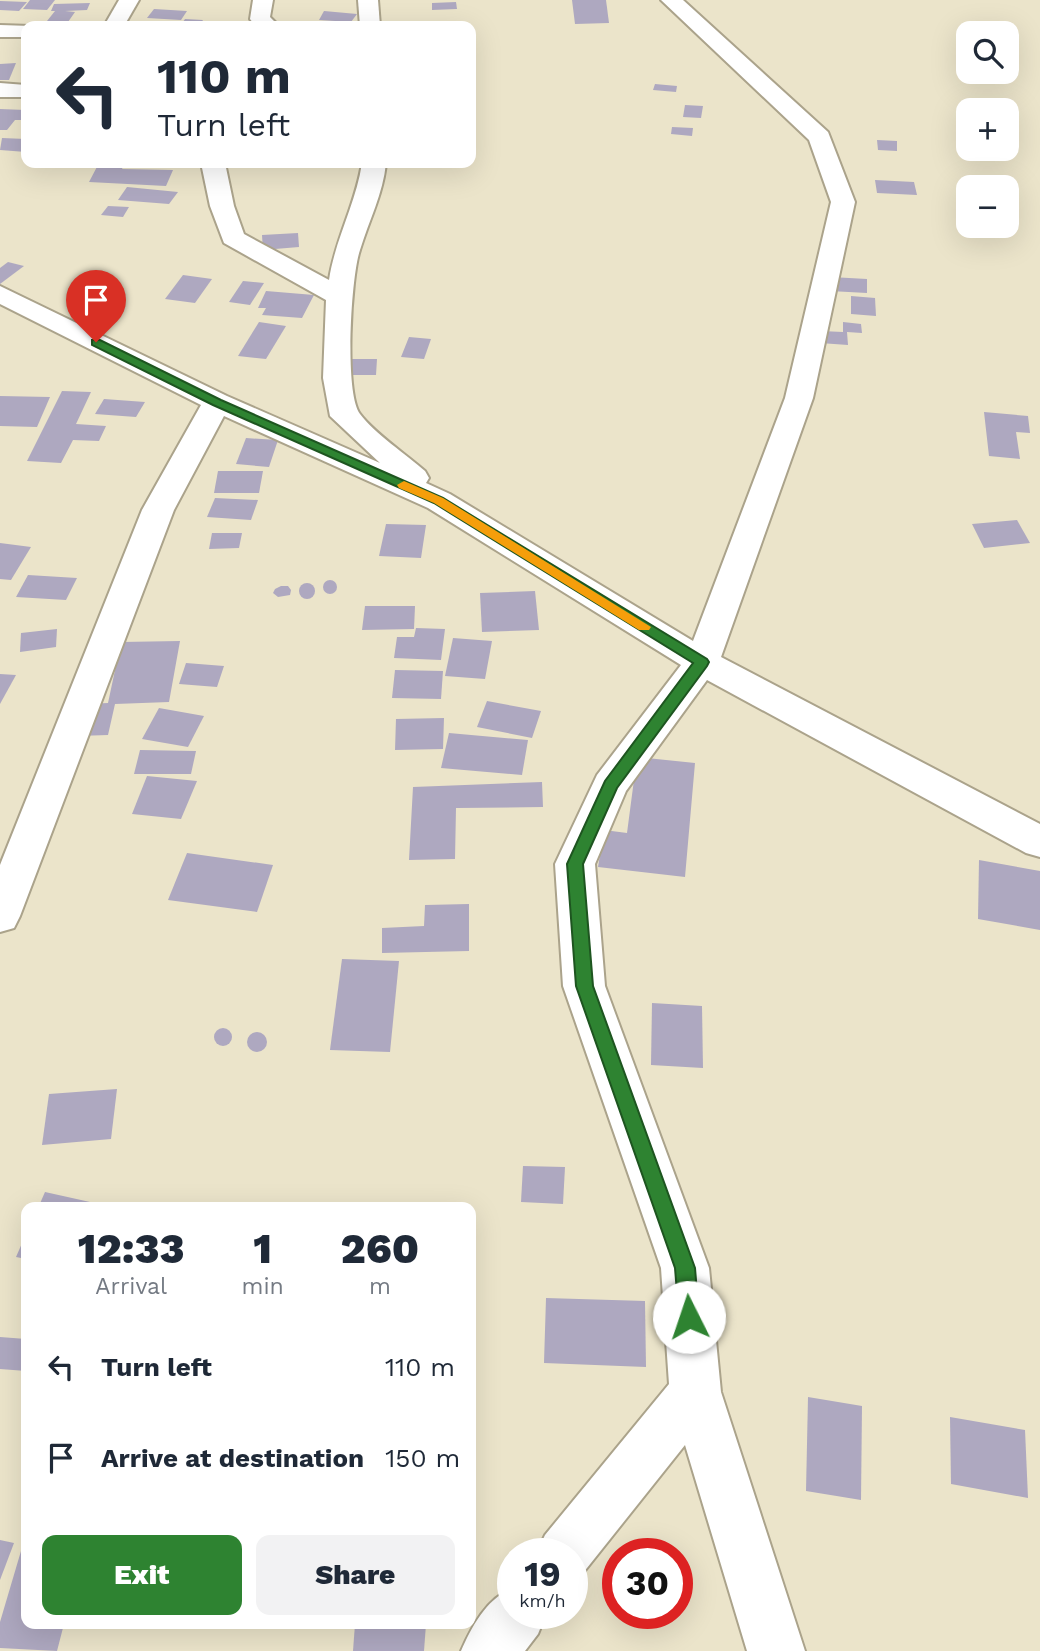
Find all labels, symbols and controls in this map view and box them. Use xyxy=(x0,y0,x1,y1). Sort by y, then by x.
map controls xyxy=(956,21,1019,238)
button: search xyxy=(956,21,1019,84)
text: 110 m xyxy=(157,47,291,105)
icon: left xyxy=(42,49,133,140)
button: + xyxy=(956,98,1019,161)
text: Turn left xyxy=(157,106,290,144)
button: − xyxy=(956,175,1019,238)
pin xyxy=(66,270,126,342)
icon: arrive xyxy=(77,281,115,319)
text: 12:33 xyxy=(78,1224,185,1273)
text: 1 xyxy=(253,1224,272,1273)
text: 260 xyxy=(341,1224,419,1273)
text: Arrival xyxy=(95,1273,167,1300)
text: min xyxy=(241,1273,284,1300)
text: m xyxy=(369,1273,391,1300)
position arrow xyxy=(652,1280,726,1354)
icon: left xyxy=(42,1348,80,1386)
text: Turn left xyxy=(101,1352,212,1382)
text: 110 m xyxy=(385,1352,455,1382)
icon: arrive xyxy=(42,1439,80,1477)
text: Arrive at destination xyxy=(101,1443,364,1473)
text: 150 m xyxy=(385,1443,460,1473)
button: Exit xyxy=(42,1535,242,1615)
button: Share xyxy=(256,1535,455,1615)
speed limit sign: 30 xyxy=(602,1538,693,1629)
text: 19 xyxy=(524,1553,561,1595)
text: km/h xyxy=(519,1590,566,1611)

